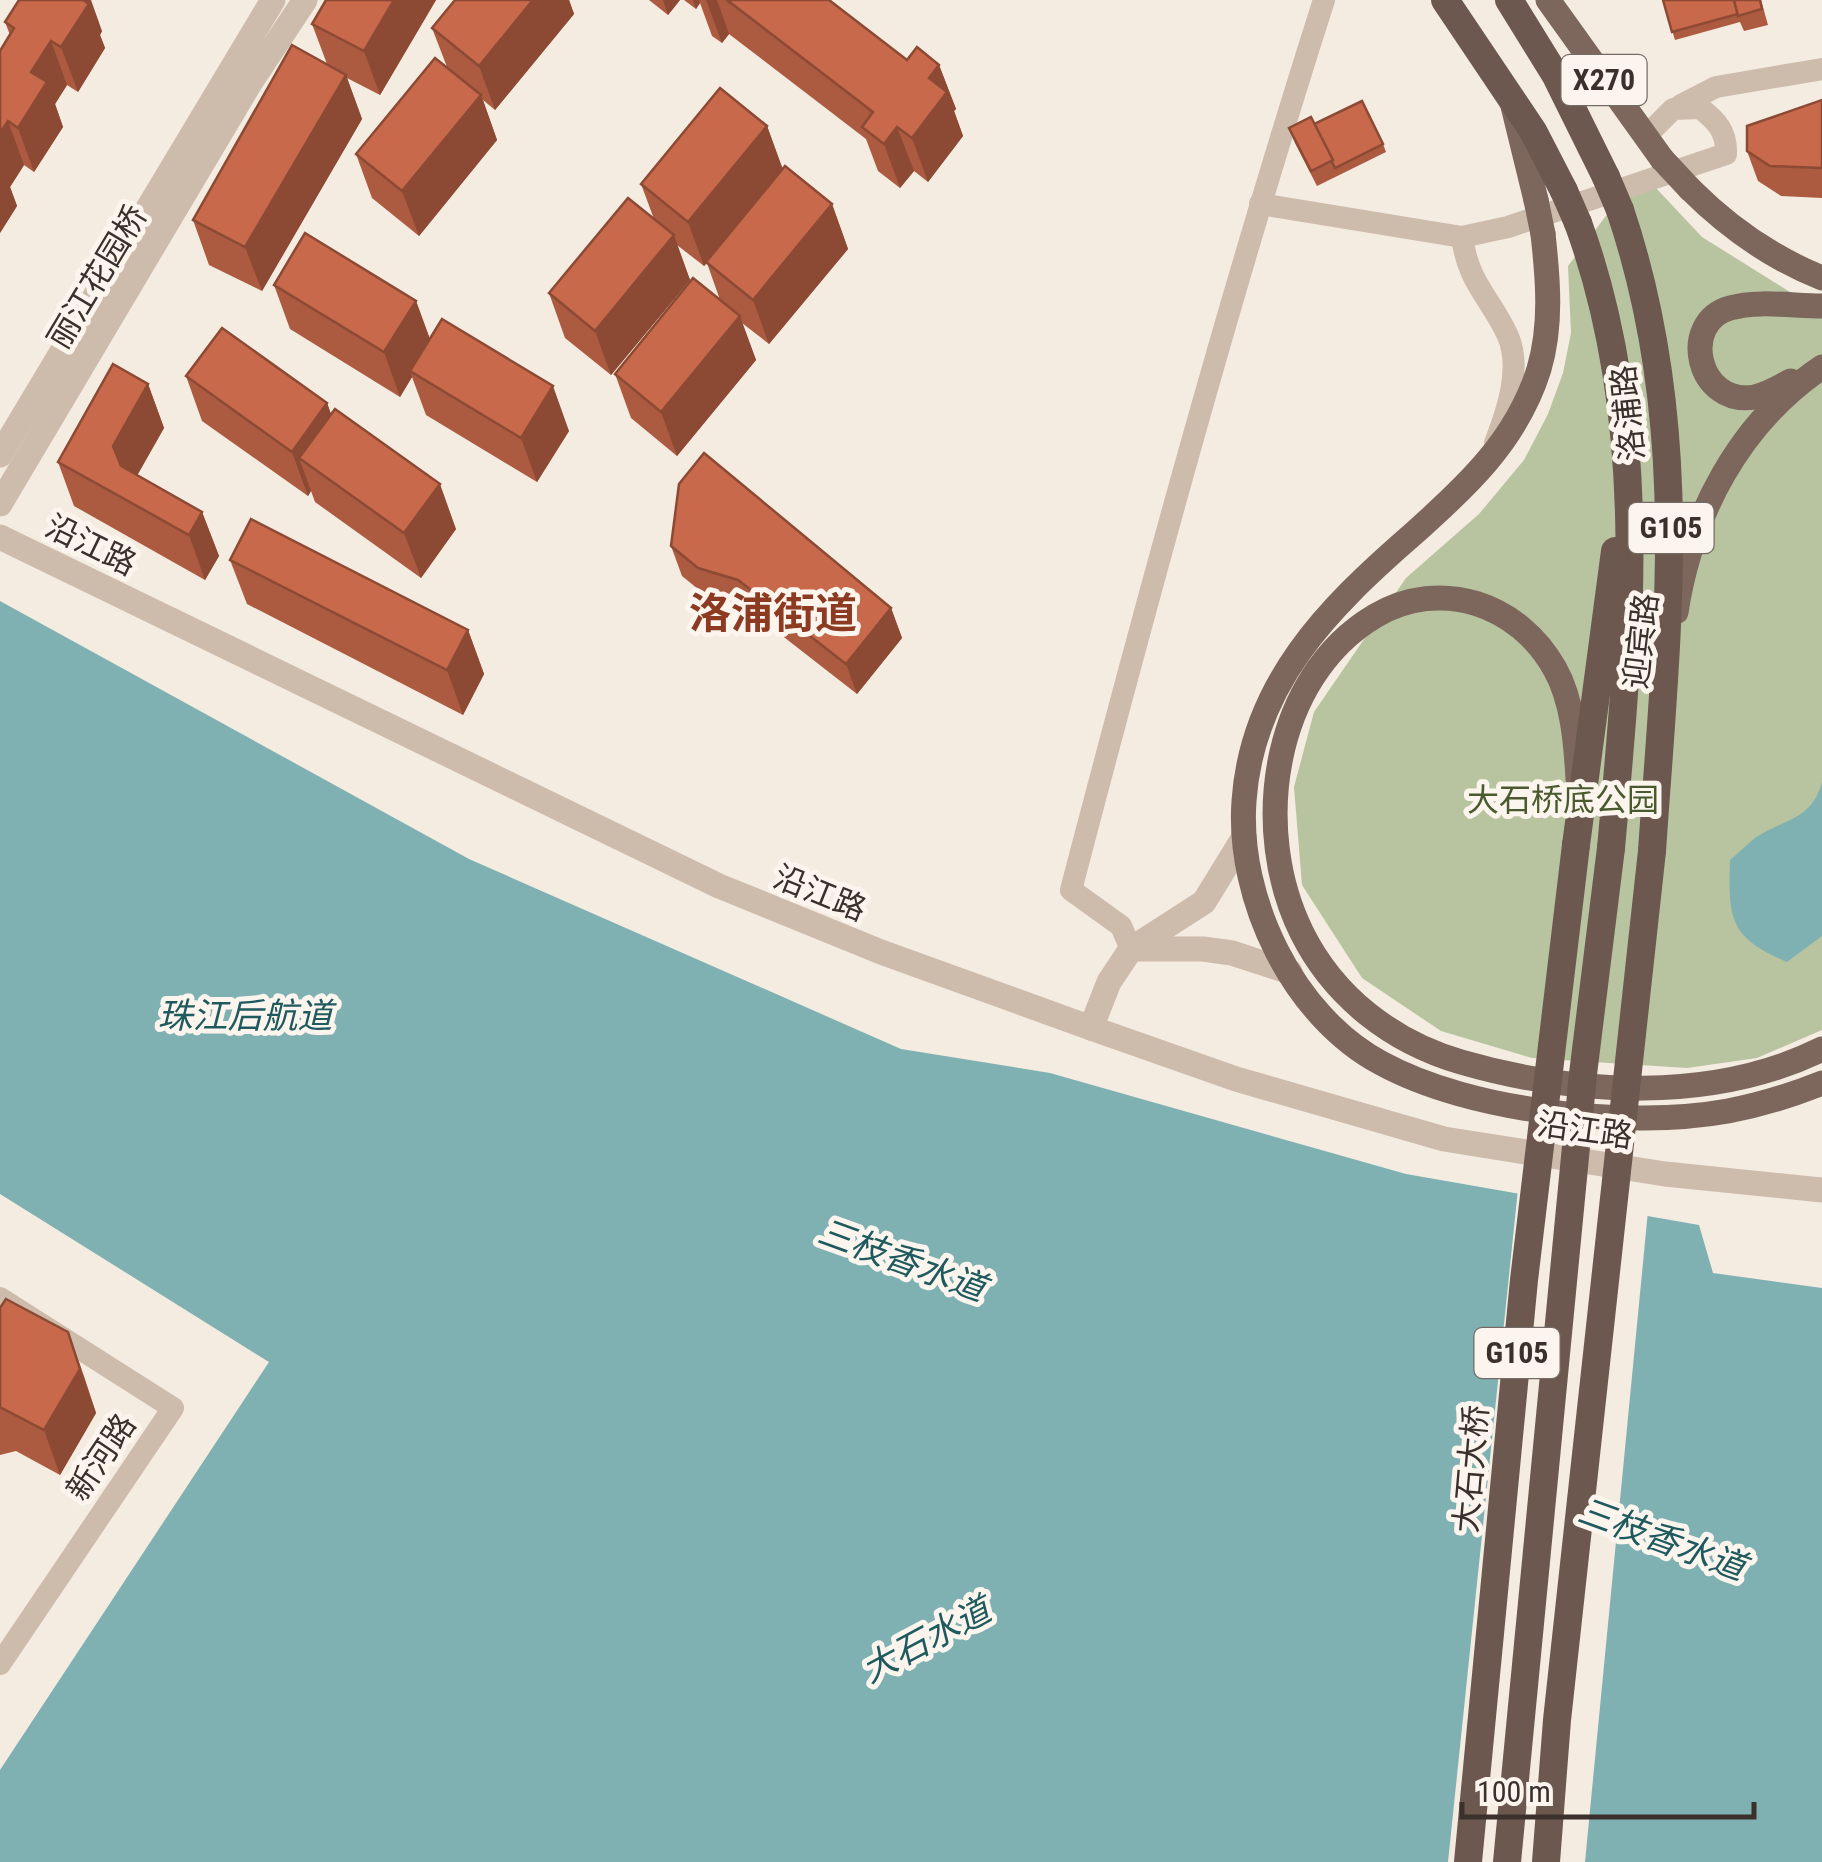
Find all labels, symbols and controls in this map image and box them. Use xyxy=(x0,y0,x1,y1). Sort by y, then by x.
road number: X270 xyxy=(1562,55,1646,105)
street label: 丽江花园桥 xyxy=(40,199,154,355)
street label: 洛浦路 xyxy=(1604,363,1652,463)
road number: G105 xyxy=(1628,503,1714,553)
street label: 沿江路 xyxy=(40,507,142,583)
district label: 洛浦街道 xyxy=(689,589,857,638)
street label: 迎宾路 xyxy=(1616,591,1666,691)
park label: 大石桥底公园 xyxy=(1467,781,1659,819)
street label: 沿江路 xyxy=(768,857,872,929)
water label: 珠江后航道 xyxy=(157,996,337,1037)
street label: 沿江路 xyxy=(1535,1105,1635,1155)
water label: 三枝香水道 xyxy=(813,1211,996,1311)
road number: G105 xyxy=(1474,1328,1560,1378)
street label: 大石大桥 xyxy=(1446,1404,1496,1534)
street label: 新河路 xyxy=(58,1407,144,1507)
water label: 三枝香水道 xyxy=(1573,1490,1756,1590)
water label: 大石水道 xyxy=(855,1587,1002,1691)
scale bar xyxy=(1462,1757,1754,1819)
text: 100 m xyxy=(1477,1774,1551,1809)

